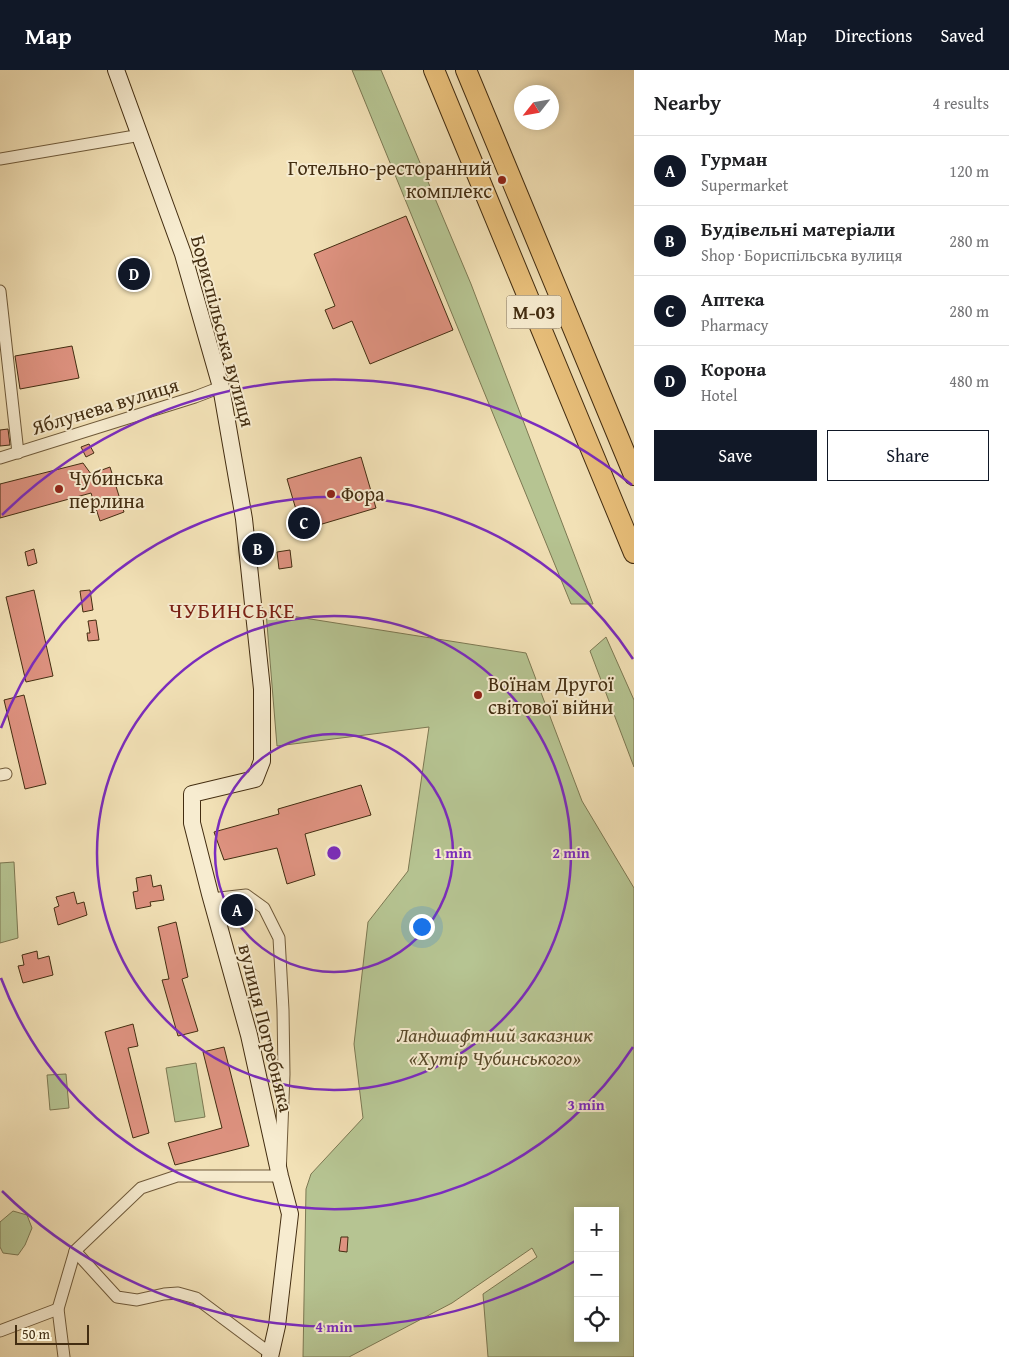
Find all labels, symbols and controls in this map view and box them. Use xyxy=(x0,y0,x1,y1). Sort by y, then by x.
text: Map xyxy=(25,18,72,53)
text: Map xyxy=(774,22,807,49)
text: Directions xyxy=(835,22,912,49)
text: Saved xyxy=(940,22,984,49)
north arrow xyxy=(514,85,559,130)
text: Nearby xyxy=(654,87,721,118)
text: 4 results xyxy=(932,91,989,115)
text: Гурман xyxy=(701,145,767,173)
place label: Готельно-ресторанний комплекс xyxy=(288,153,492,205)
text: A xyxy=(665,159,675,183)
text: 120 m xyxy=(949,159,989,183)
text: Supermarket xyxy=(701,173,788,197)
marker: Готельно-ресторанний комплекс xyxy=(496,174,508,186)
text: Будівельні матеріали xyxy=(701,215,895,243)
text: B xyxy=(665,229,675,253)
text: 280 m xyxy=(949,229,989,253)
street label: Бориспільська вулиця xyxy=(184,232,263,430)
text: Shop · Бориспільська вулиця xyxy=(701,243,902,267)
pin: D xyxy=(118,255,150,293)
text: Аптека xyxy=(701,285,765,313)
road number: М-03 xyxy=(506,296,562,328)
text: C xyxy=(665,299,675,323)
text: 280 m xyxy=(949,299,989,323)
text: Pharmacy xyxy=(701,313,768,337)
text: Корона xyxy=(701,355,766,383)
street label: Яблунева вулиця xyxy=(27,369,182,442)
text: D xyxy=(665,369,675,393)
text: 480 m xyxy=(949,369,989,393)
text: Hotel xyxy=(701,383,737,407)
button: Save xyxy=(654,430,817,481)
button: Share xyxy=(827,430,989,481)
place label: Чубинська перлина xyxy=(69,463,164,515)
place label: Фора xyxy=(341,479,385,508)
marker: Чубинська перлина xyxy=(53,483,65,495)
marker: Фора xyxy=(325,488,337,500)
pin: C xyxy=(288,504,320,542)
pin: B xyxy=(242,530,274,568)
district label: ЧУБИНСЬКЕ xyxy=(169,594,295,626)
place label: Воїнам Другої світової війни xyxy=(488,669,614,721)
marker: Воїнам Другої світової війни xyxy=(472,689,484,701)
text: 1 min xyxy=(434,842,472,863)
text: 2 min xyxy=(552,842,590,863)
centre of rings xyxy=(325,844,343,862)
pin: A xyxy=(221,891,253,929)
your location xyxy=(409,914,435,940)
street label: вулиця Погребняка xyxy=(232,941,302,1116)
park label: Ландшафтний заказник «Хутір Чубинського» xyxy=(397,1020,593,1072)
text: 3 min xyxy=(567,1094,605,1115)
map controls xyxy=(574,1207,619,1342)
button: + xyxy=(574,1207,619,1252)
button: − xyxy=(574,1252,619,1297)
button: locate xyxy=(574,1297,619,1342)
text: 4 min xyxy=(315,1316,353,1337)
scale bar xyxy=(15,1322,89,1345)
text: 50 m xyxy=(22,1324,50,1344)

